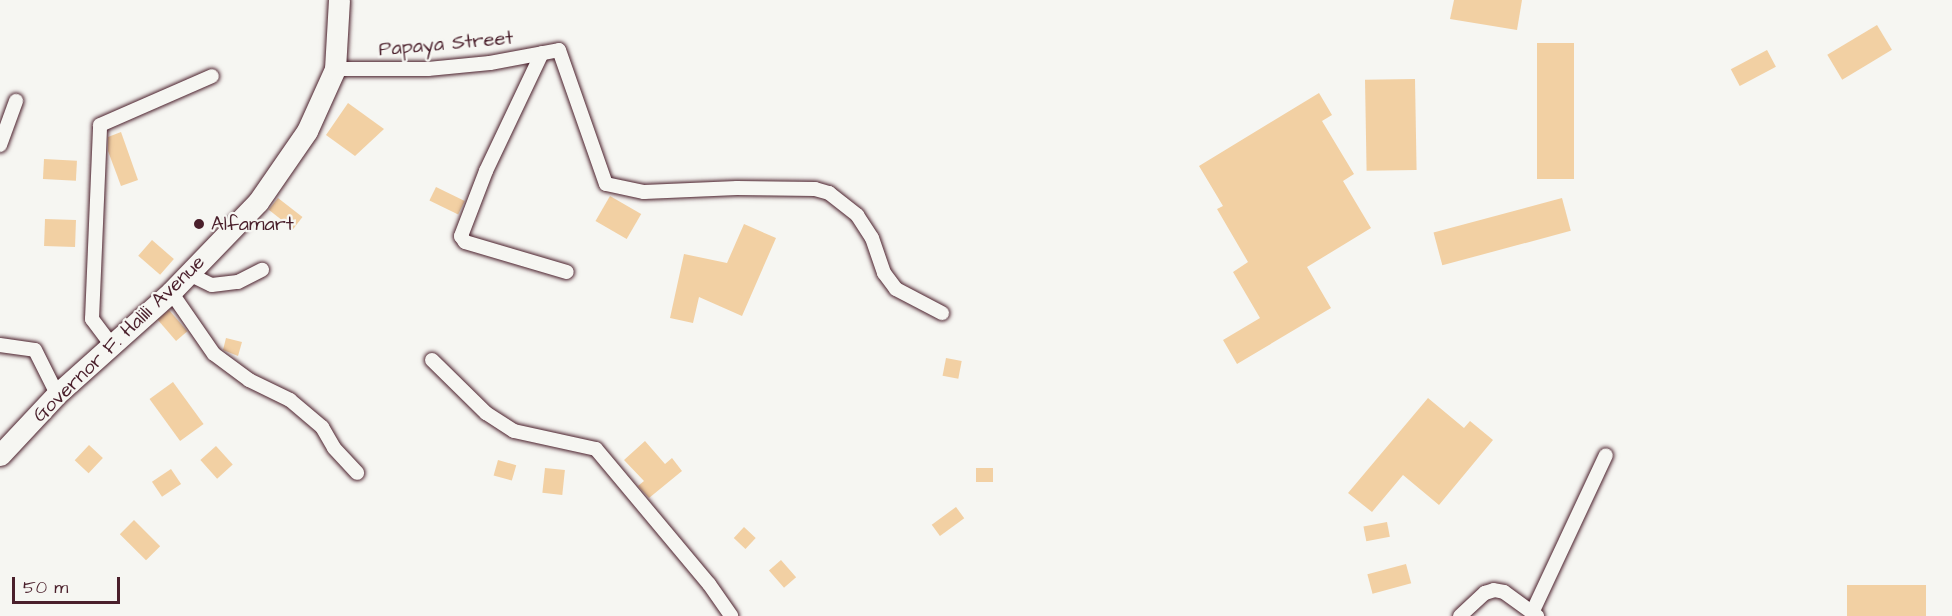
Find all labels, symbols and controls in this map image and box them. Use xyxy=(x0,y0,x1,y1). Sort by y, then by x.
street label: Papaya Street xyxy=(378,26,514,62)
place label: Alfamart xyxy=(211,212,294,236)
marker: Alfamart xyxy=(192,217,206,231)
street label: Governor F. Halili Avenue xyxy=(28,251,210,427)
scale bar xyxy=(15,565,123,603)
text: 50 m xyxy=(23,575,68,600)

